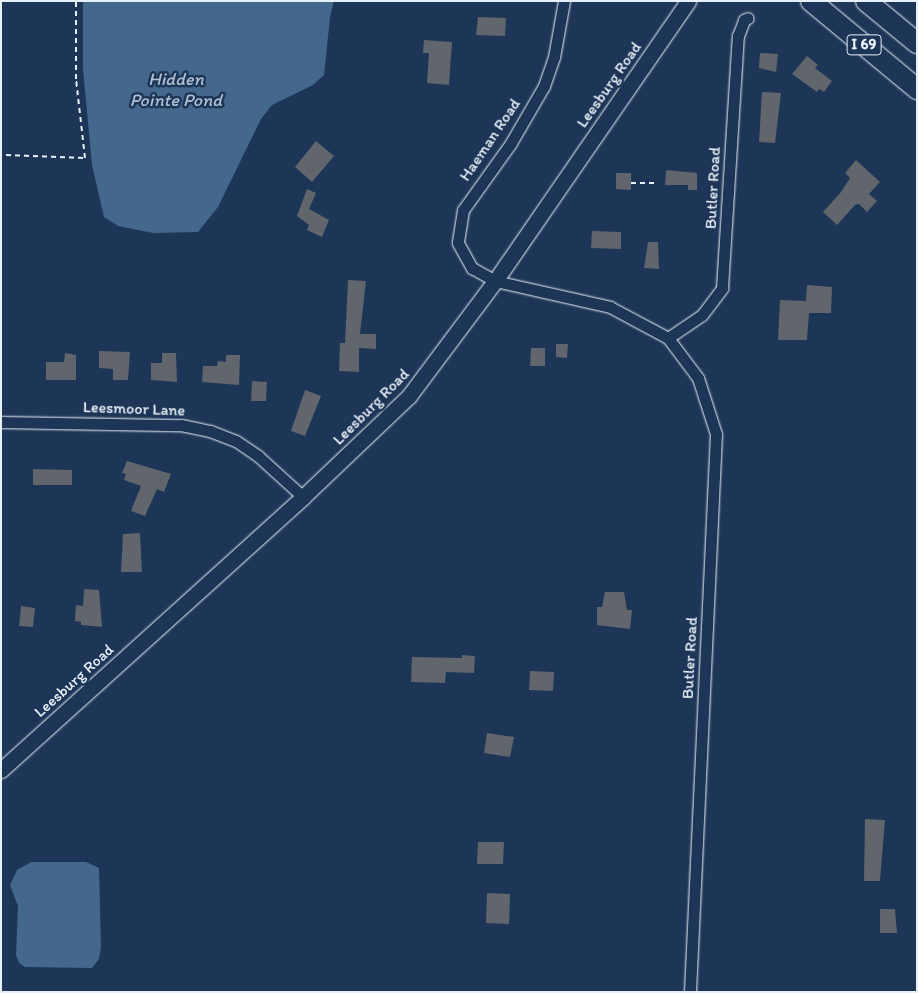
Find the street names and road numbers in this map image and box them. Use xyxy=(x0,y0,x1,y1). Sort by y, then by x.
road number: I 69 xyxy=(846,32,882,58)
street label: Leesburg Road xyxy=(572,38,646,132)
street label: Haeman Road xyxy=(455,95,525,185)
street label: Butler Road xyxy=(701,147,725,229)
street label: Leesburg Road xyxy=(329,365,413,449)
street label: Leesmoor Lane xyxy=(82,398,186,420)
street label: Butler Road xyxy=(678,617,702,699)
street label: Leesburg Road xyxy=(30,640,118,722)

